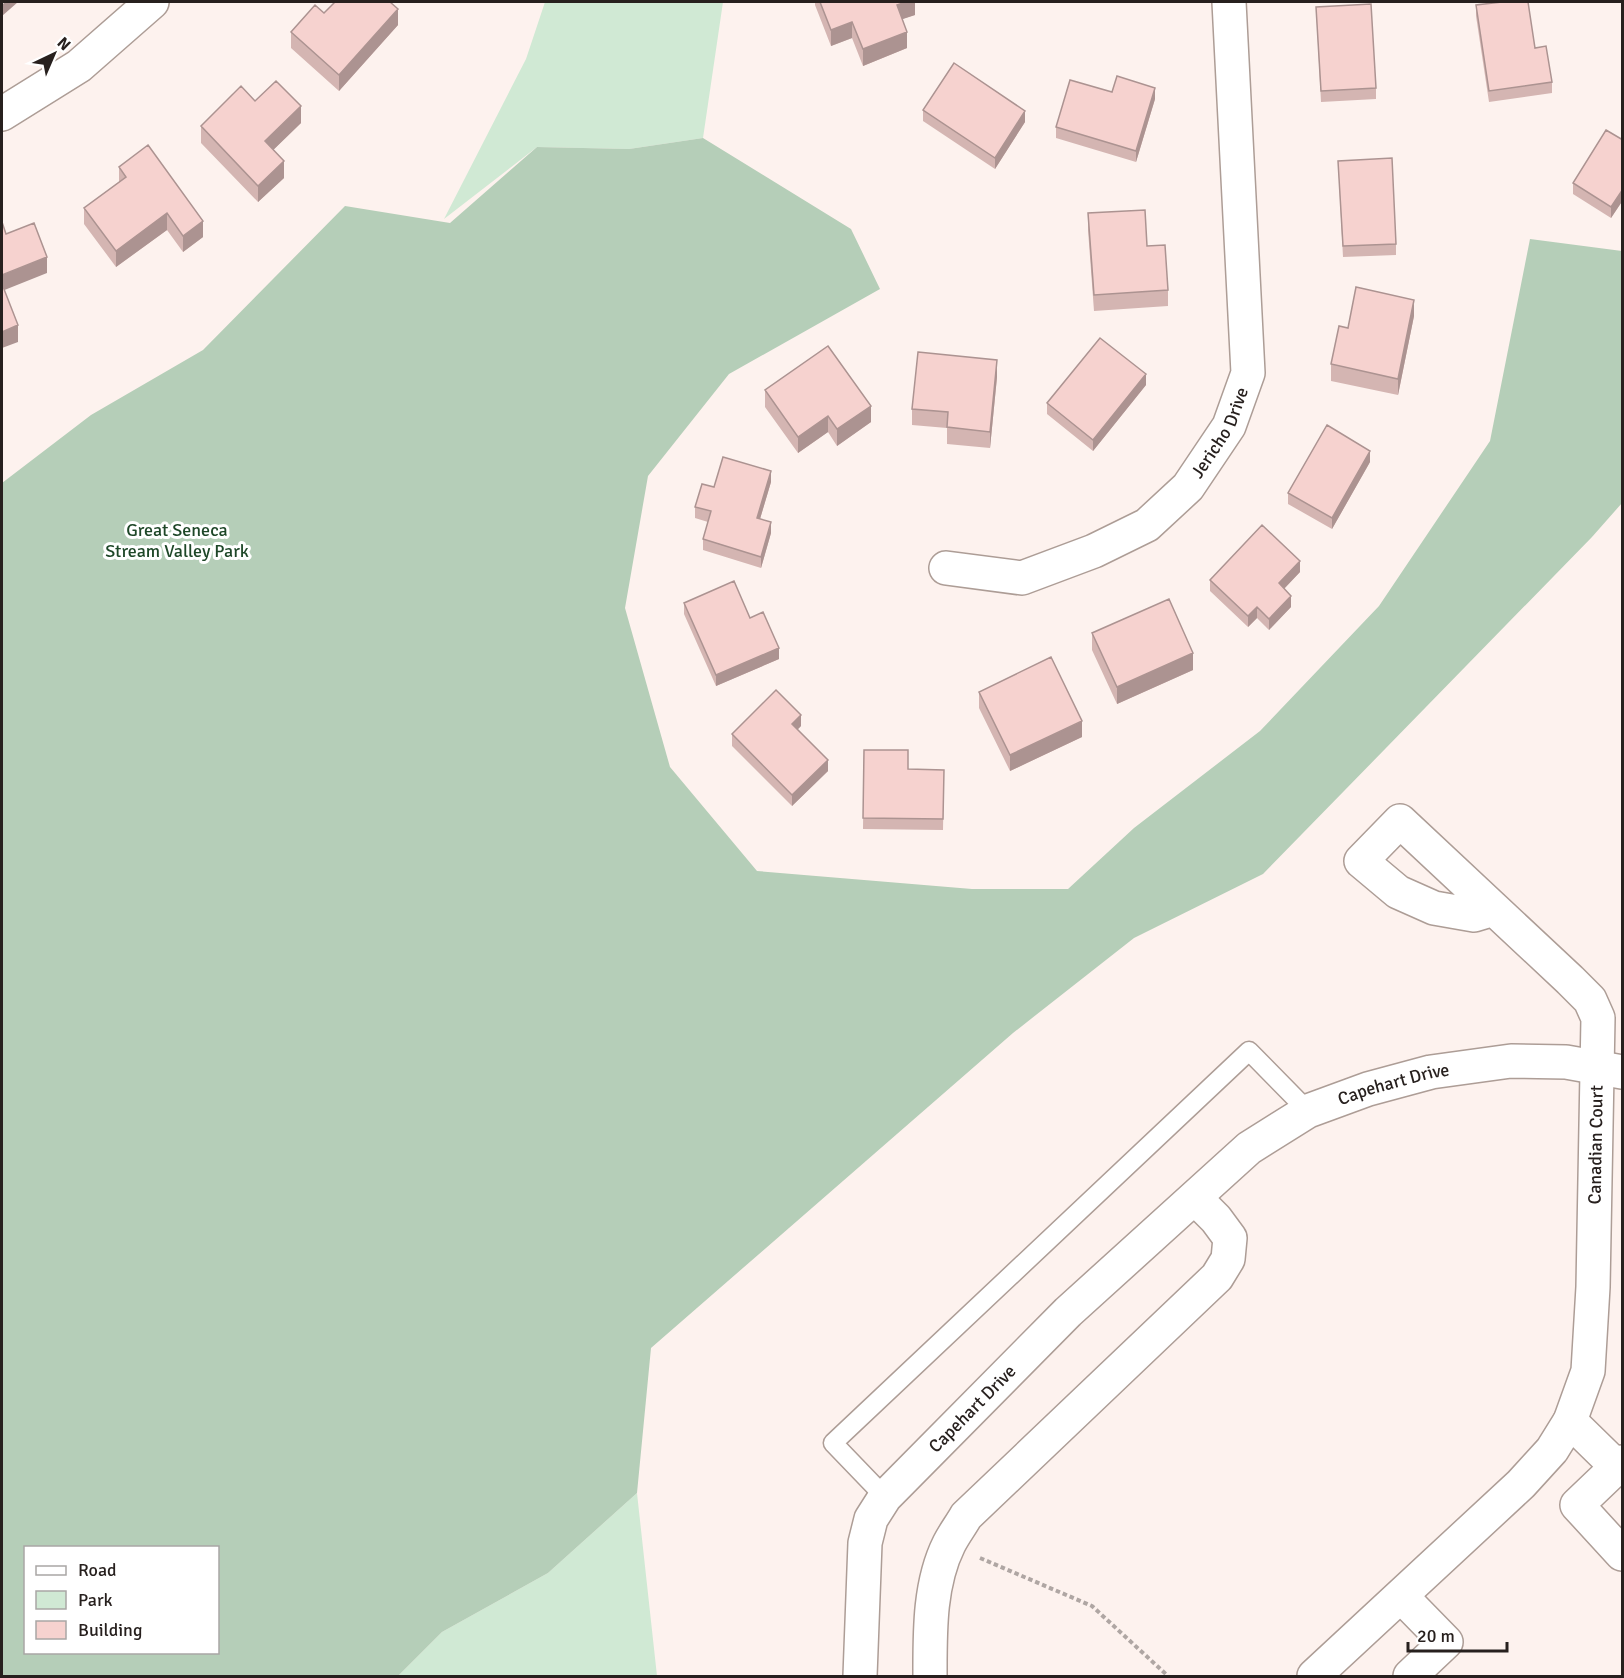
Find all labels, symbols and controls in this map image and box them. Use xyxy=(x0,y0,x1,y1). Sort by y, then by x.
north arrow xyxy=(24,24,84,84)
text: N xyxy=(53,33,75,55)
street label: Jericho Drive xyxy=(1186,384,1253,482)
park label: Great Seneca Stream Valley Park xyxy=(105,519,249,562)
street label: Capehart Drive xyxy=(1335,1059,1451,1110)
street label: Canadian Court xyxy=(1584,1085,1608,1205)
street label: Capehart Drive xyxy=(924,1360,1021,1457)
legend xyxy=(24,1546,219,1654)
text: Road xyxy=(78,1559,117,1581)
text: Park xyxy=(78,1589,113,1611)
scale bar xyxy=(1408,1615,1507,1653)
text: Building xyxy=(78,1619,142,1641)
text: 20 m xyxy=(1417,1625,1455,1647)

